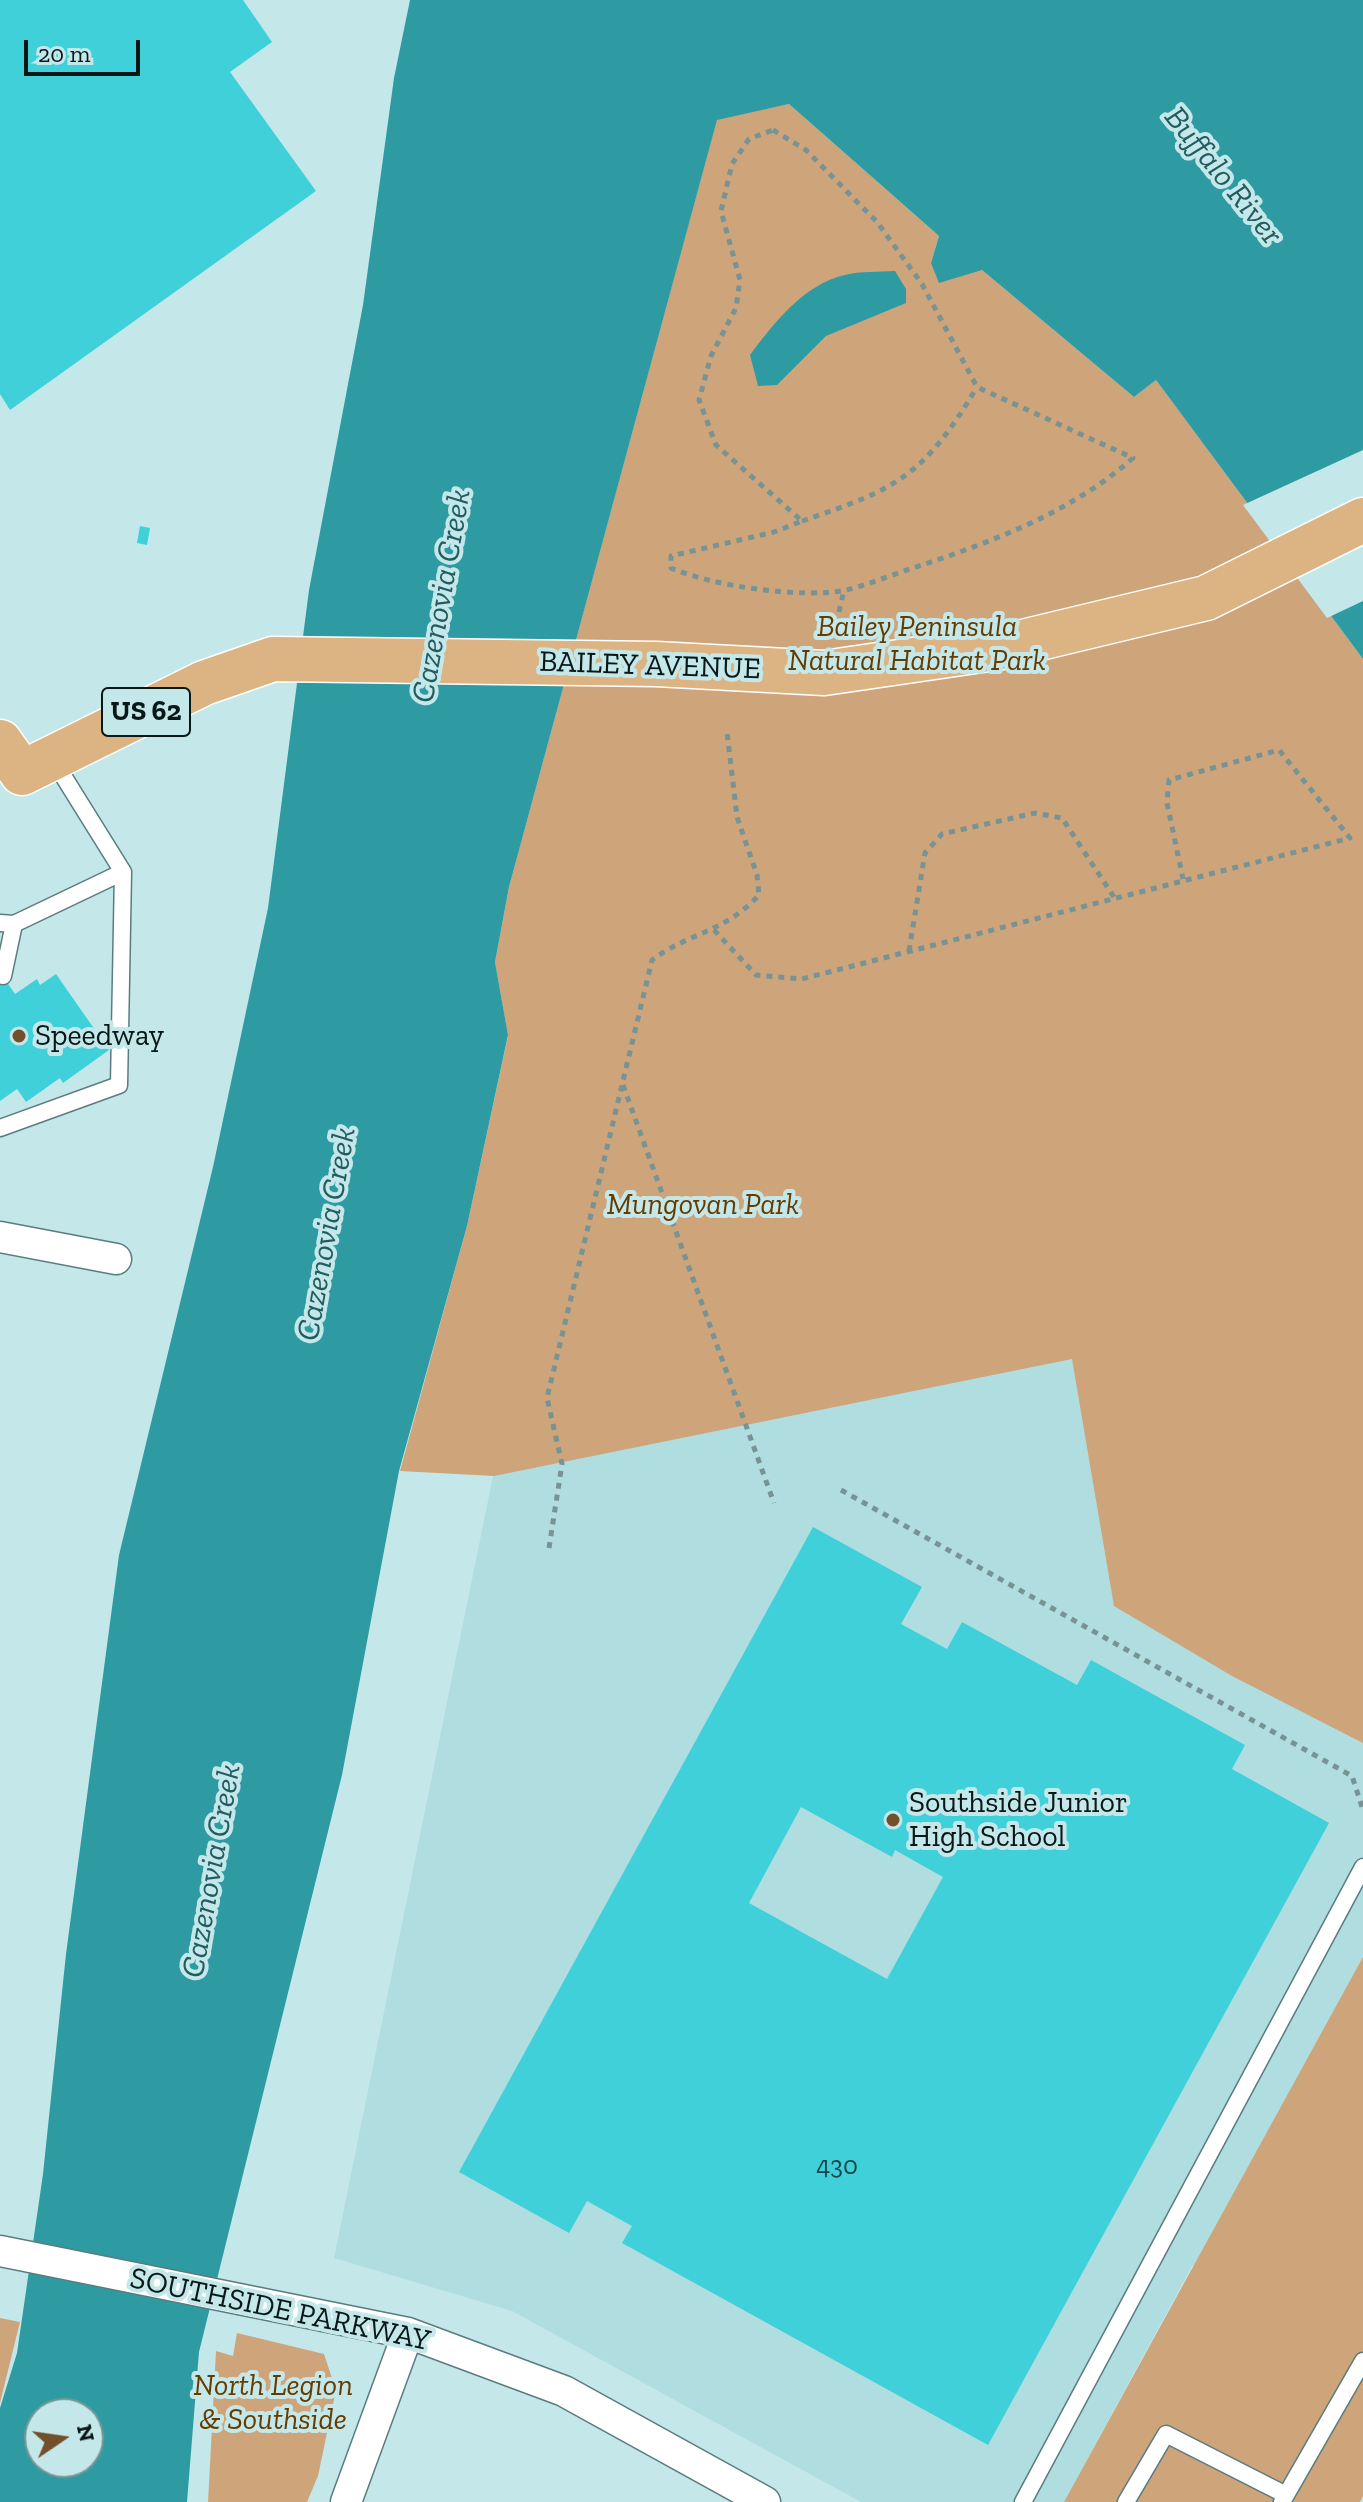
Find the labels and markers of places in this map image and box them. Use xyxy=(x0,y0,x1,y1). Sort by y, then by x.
place label: Speedway xyxy=(35,1018,164,1054)
marker: Speedway xyxy=(10,1027,28,1045)
place label: Southside Junior High School xyxy=(909,1785,1128,1856)
marker: Southside Junior High School xyxy=(884,1811,902,1829)

